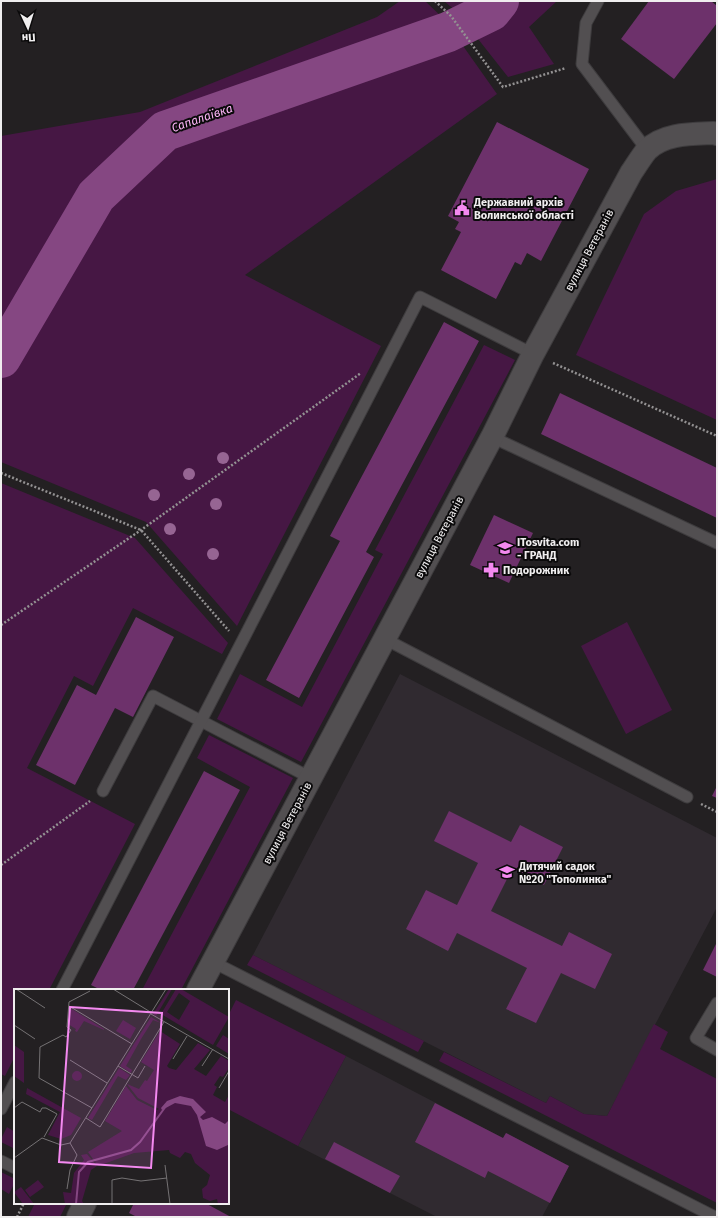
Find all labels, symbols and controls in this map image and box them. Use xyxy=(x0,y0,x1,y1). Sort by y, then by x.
north arrow xyxy=(8,8,48,48)
text: Пн xyxy=(21,31,36,44)
water label: Сапалаївка xyxy=(170,101,235,135)
place label: Державний архів Волинської області xyxy=(473,196,574,222)
public building icon: Державний архів Волинської області xyxy=(453,199,471,217)
street label: вулиця Ветеранів xyxy=(562,207,617,293)
street label: вулиця Ветеранів xyxy=(412,494,467,580)
place label: ITosvita.com - ГРАНД xyxy=(517,536,579,562)
school or university icon: ITosvita.com - ГРАНД xyxy=(496,539,514,557)
pharmacy icon: Подорожник xyxy=(482,561,500,579)
place label: Подорожник xyxy=(503,564,570,577)
street label: вулиця Ветеранів xyxy=(260,780,315,866)
place label: Дитячий садок №20 "Тополинка" xyxy=(518,860,612,886)
school or university icon: Дитячий садок №20 "Тополинка" xyxy=(498,863,516,881)
inset map xyxy=(14,989,229,1204)

